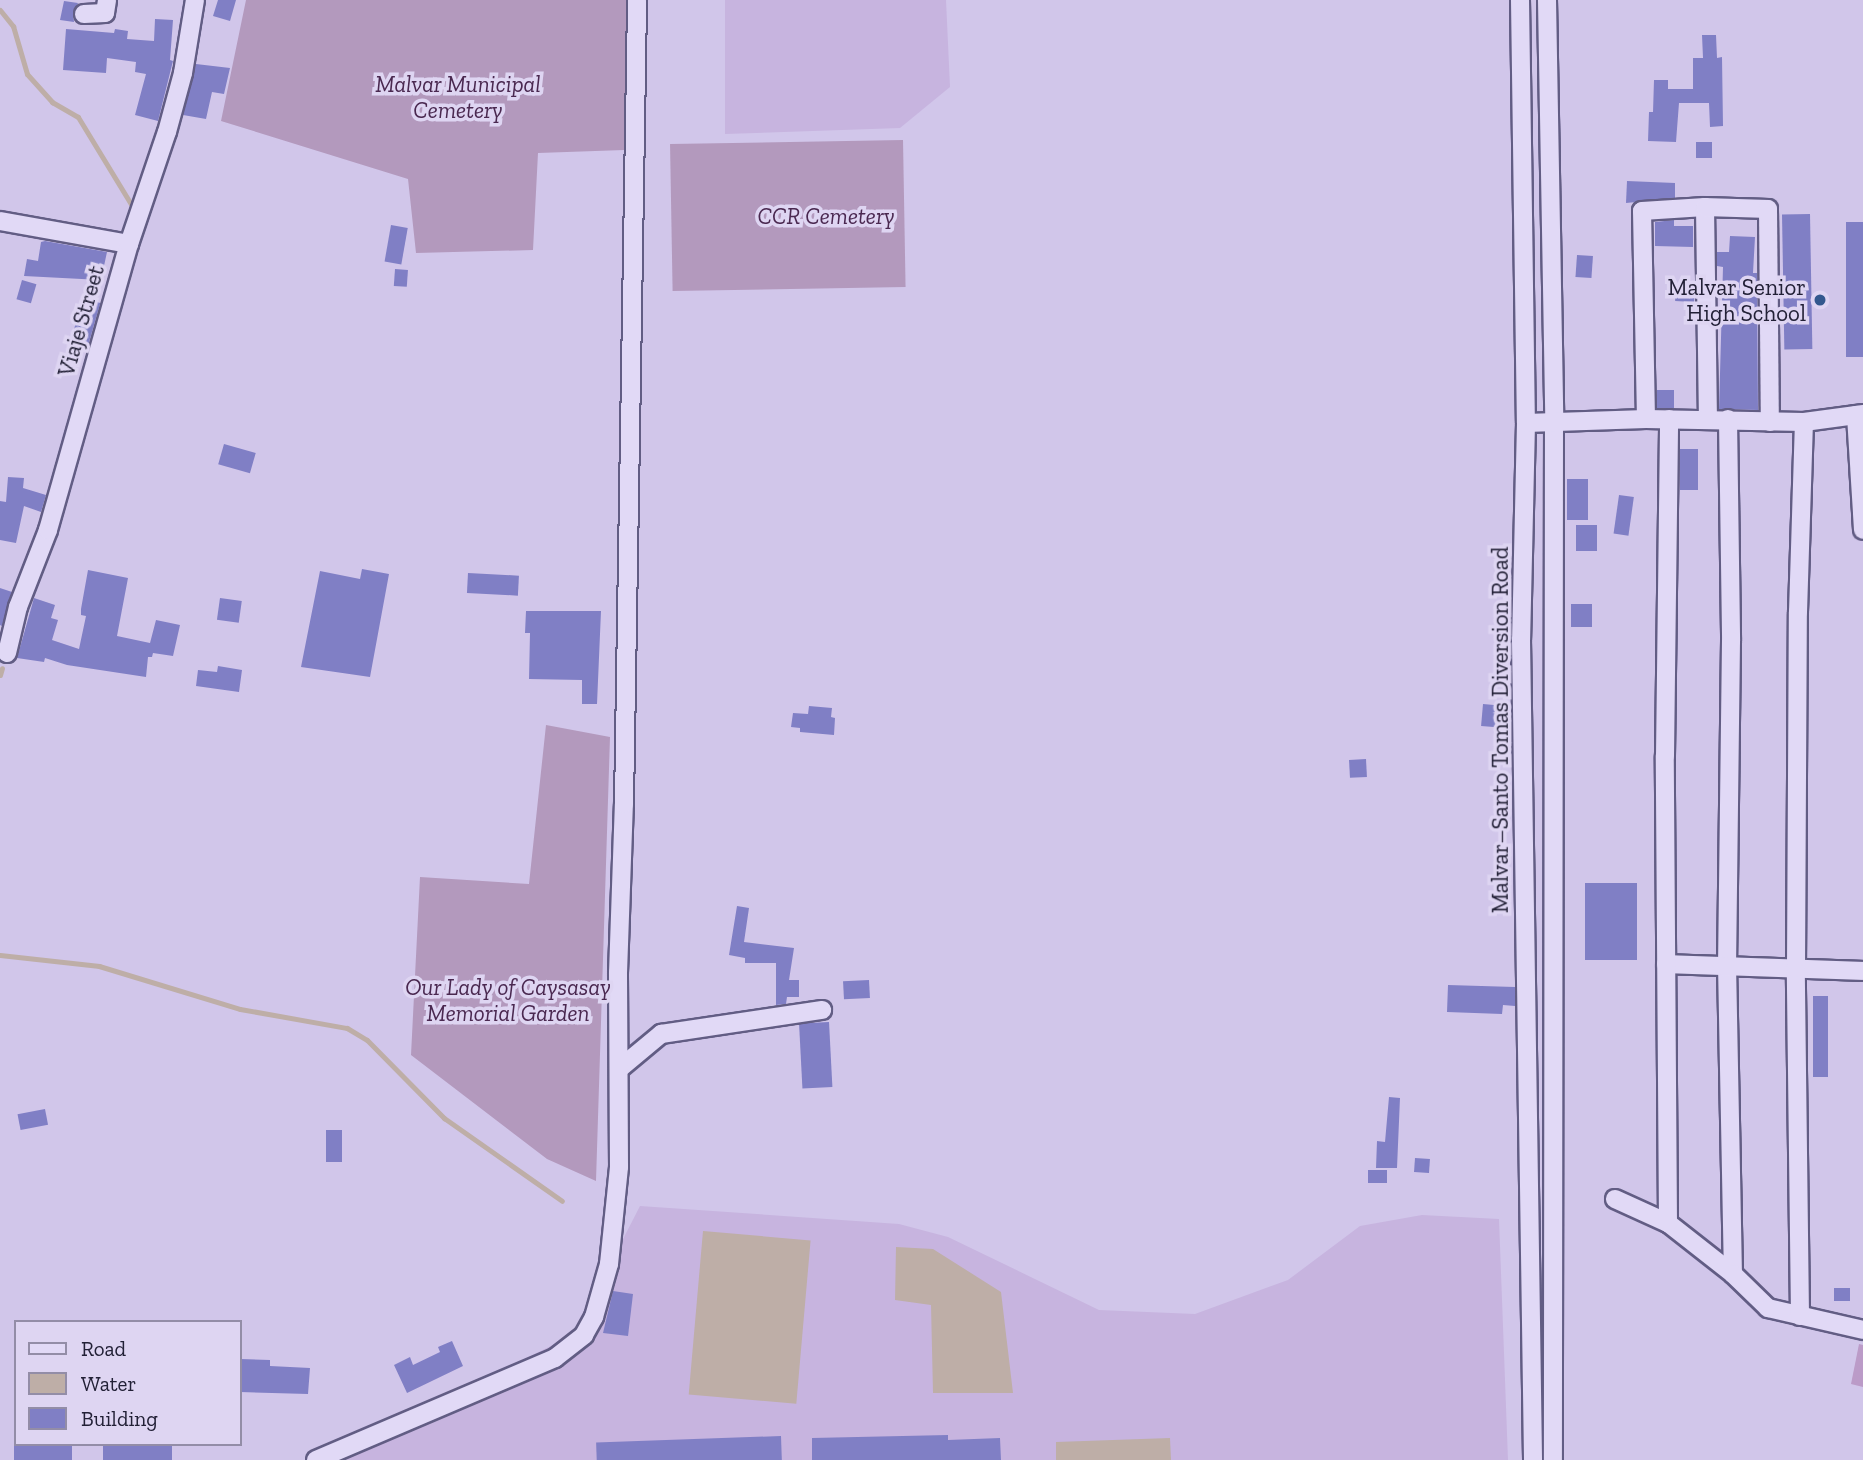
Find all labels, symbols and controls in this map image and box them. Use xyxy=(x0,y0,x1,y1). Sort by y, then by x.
park label: Malvar Municipal Cemetery xyxy=(375,70,541,124)
park label: CCR Cemetery xyxy=(757,202,895,230)
street label: Viaje Street xyxy=(52,262,110,380)
place label: Malvar Senior High School xyxy=(1667,273,1806,327)
marker: Malvar Senior High School xyxy=(1812,292,1828,308)
street label: Malvar–Santo Tomas Diversion Road xyxy=(1486,546,1514,914)
park label: Our Lady of Caysasay Memorial Garden xyxy=(405,973,611,1027)
legend xyxy=(14,1320,242,1446)
text: Road xyxy=(81,1336,126,1361)
text: Water xyxy=(81,1371,136,1396)
text: Building xyxy=(81,1406,158,1431)

